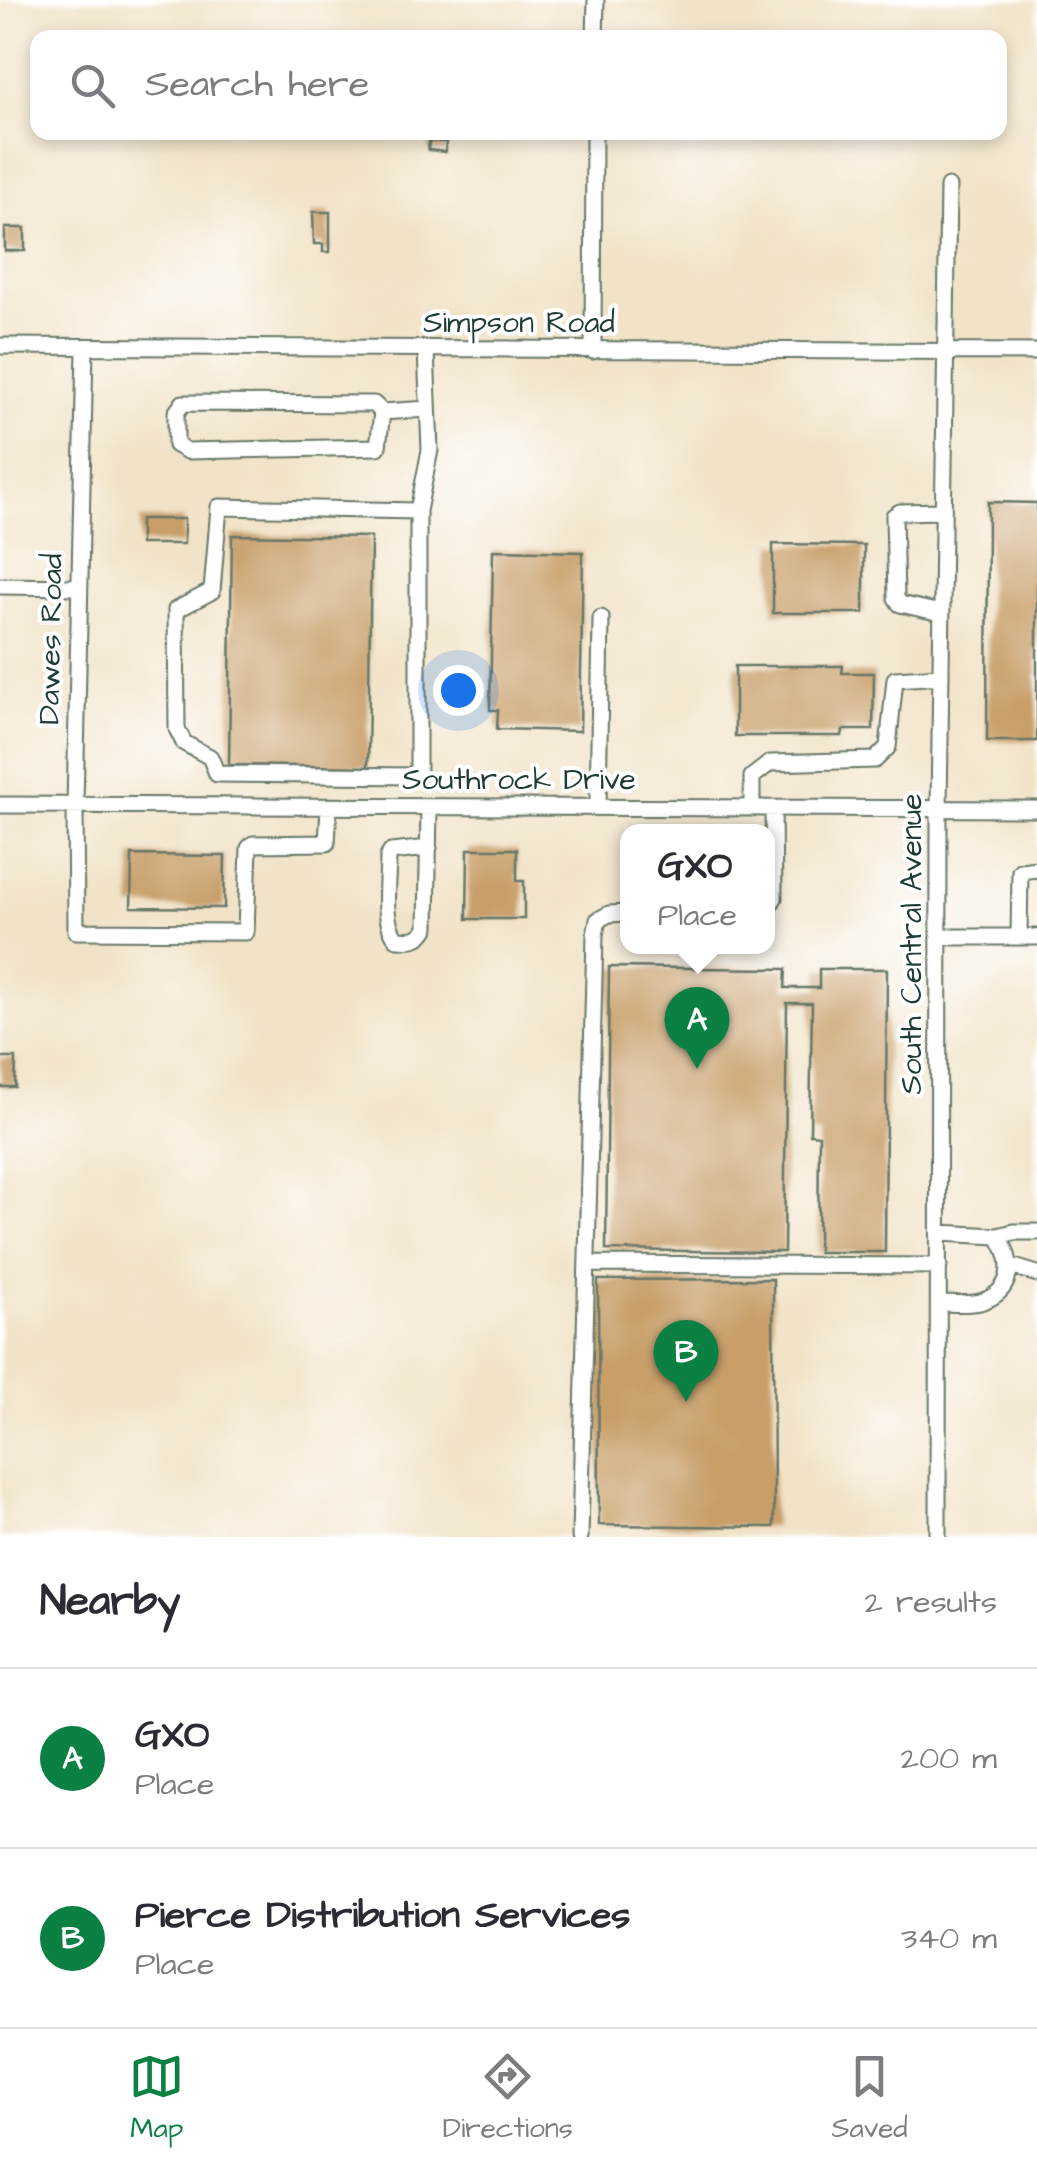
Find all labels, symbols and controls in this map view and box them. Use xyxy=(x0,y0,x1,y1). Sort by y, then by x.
search box xyxy=(30,30,1007,140)
icon: search xyxy=(65,58,120,113)
text: Search here xyxy=(145,59,369,111)
street label: Simpson Road xyxy=(423,302,615,344)
street label: Dawes Road xyxy=(29,553,73,725)
your location xyxy=(433,665,484,716)
street label: Southrock Drive xyxy=(402,759,636,801)
street label: South Central Avenue xyxy=(891,794,933,1095)
popup xyxy=(620,824,775,954)
text: GXO xyxy=(658,841,732,893)
text: Place xyxy=(658,893,737,938)
pin: A xyxy=(664,986,730,1069)
pin: B xyxy=(654,1320,718,1402)
text: Nearby xyxy=(40,1573,180,1631)
text: 2 results xyxy=(865,1580,997,1625)
text: GXO xyxy=(135,1710,210,1762)
text: A xyxy=(62,1736,83,1781)
text: 200 m xyxy=(901,1736,997,1781)
text: Place xyxy=(135,1762,214,1807)
text: Pierce Distribution Services xyxy=(135,1890,630,1942)
text: B xyxy=(61,1916,84,1961)
text: 340 m xyxy=(901,1916,997,1961)
text: Place xyxy=(135,1942,214,1987)
tab: Map xyxy=(129,2049,184,2148)
tab: Directions xyxy=(443,2049,573,2148)
tab: Saved xyxy=(831,2049,908,2148)

